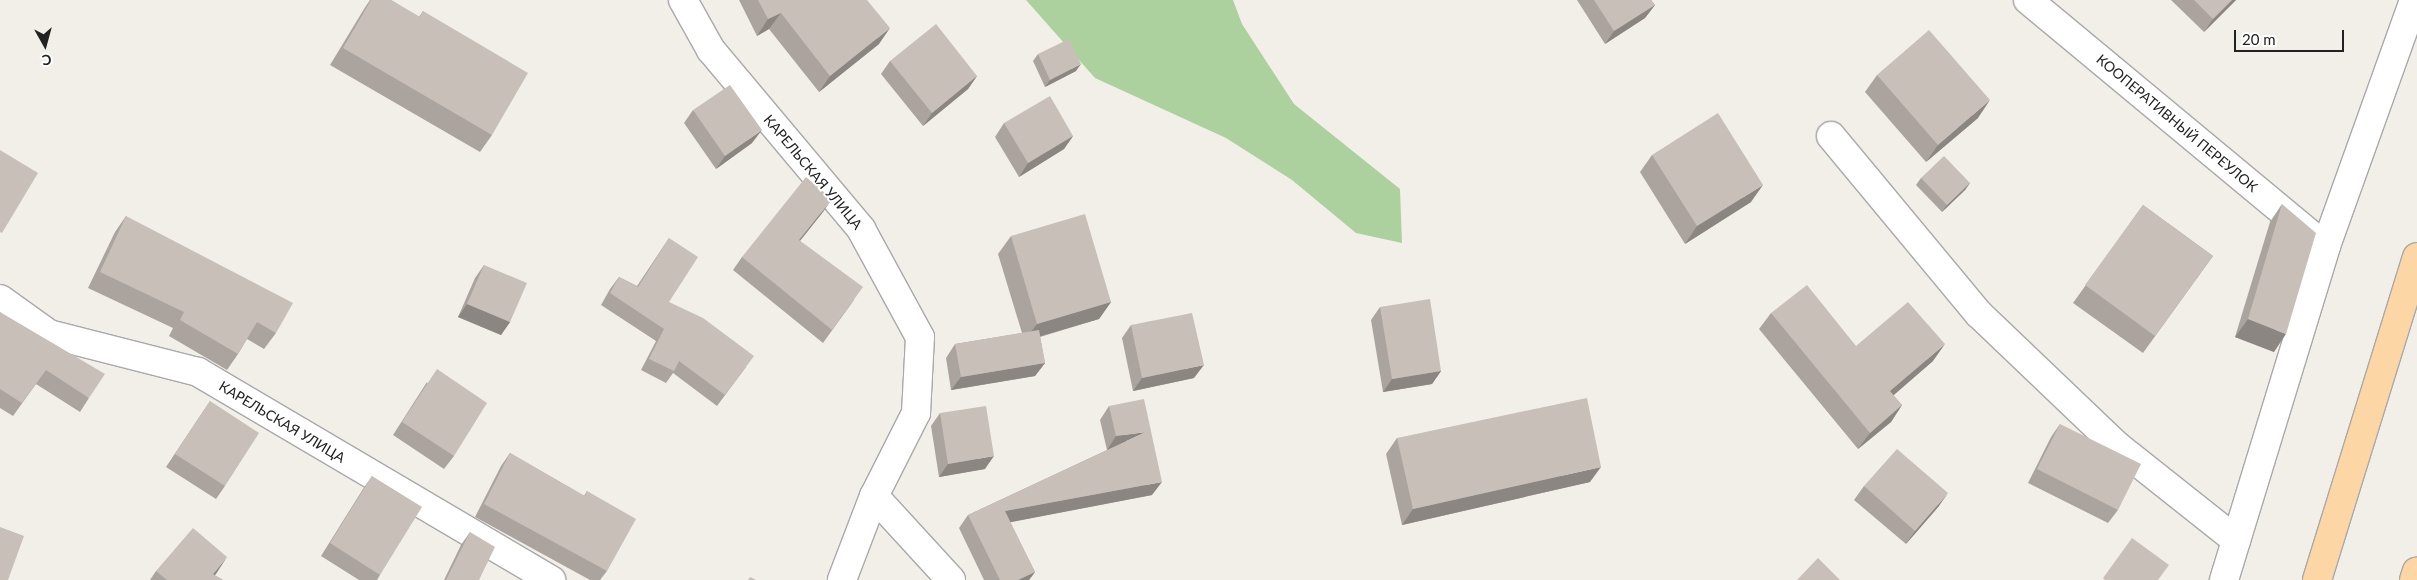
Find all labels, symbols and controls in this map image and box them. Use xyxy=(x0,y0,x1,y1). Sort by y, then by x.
north arrow xyxy=(20,20,70,70)
scale bar xyxy=(2237,20,2347,52)
text: 20 m xyxy=(2242,30,2276,48)
text: С xyxy=(41,51,53,69)
street label: КООПЕРАТИВНЫЙ ПЕРЕУЛОК xyxy=(2093,51,2261,195)
street label: КАРЕЛЬСКАЯ УЛИЦА xyxy=(760,111,866,233)
street label: КАРЕЛЬСКАЯ УЛИЦА xyxy=(216,378,348,466)

